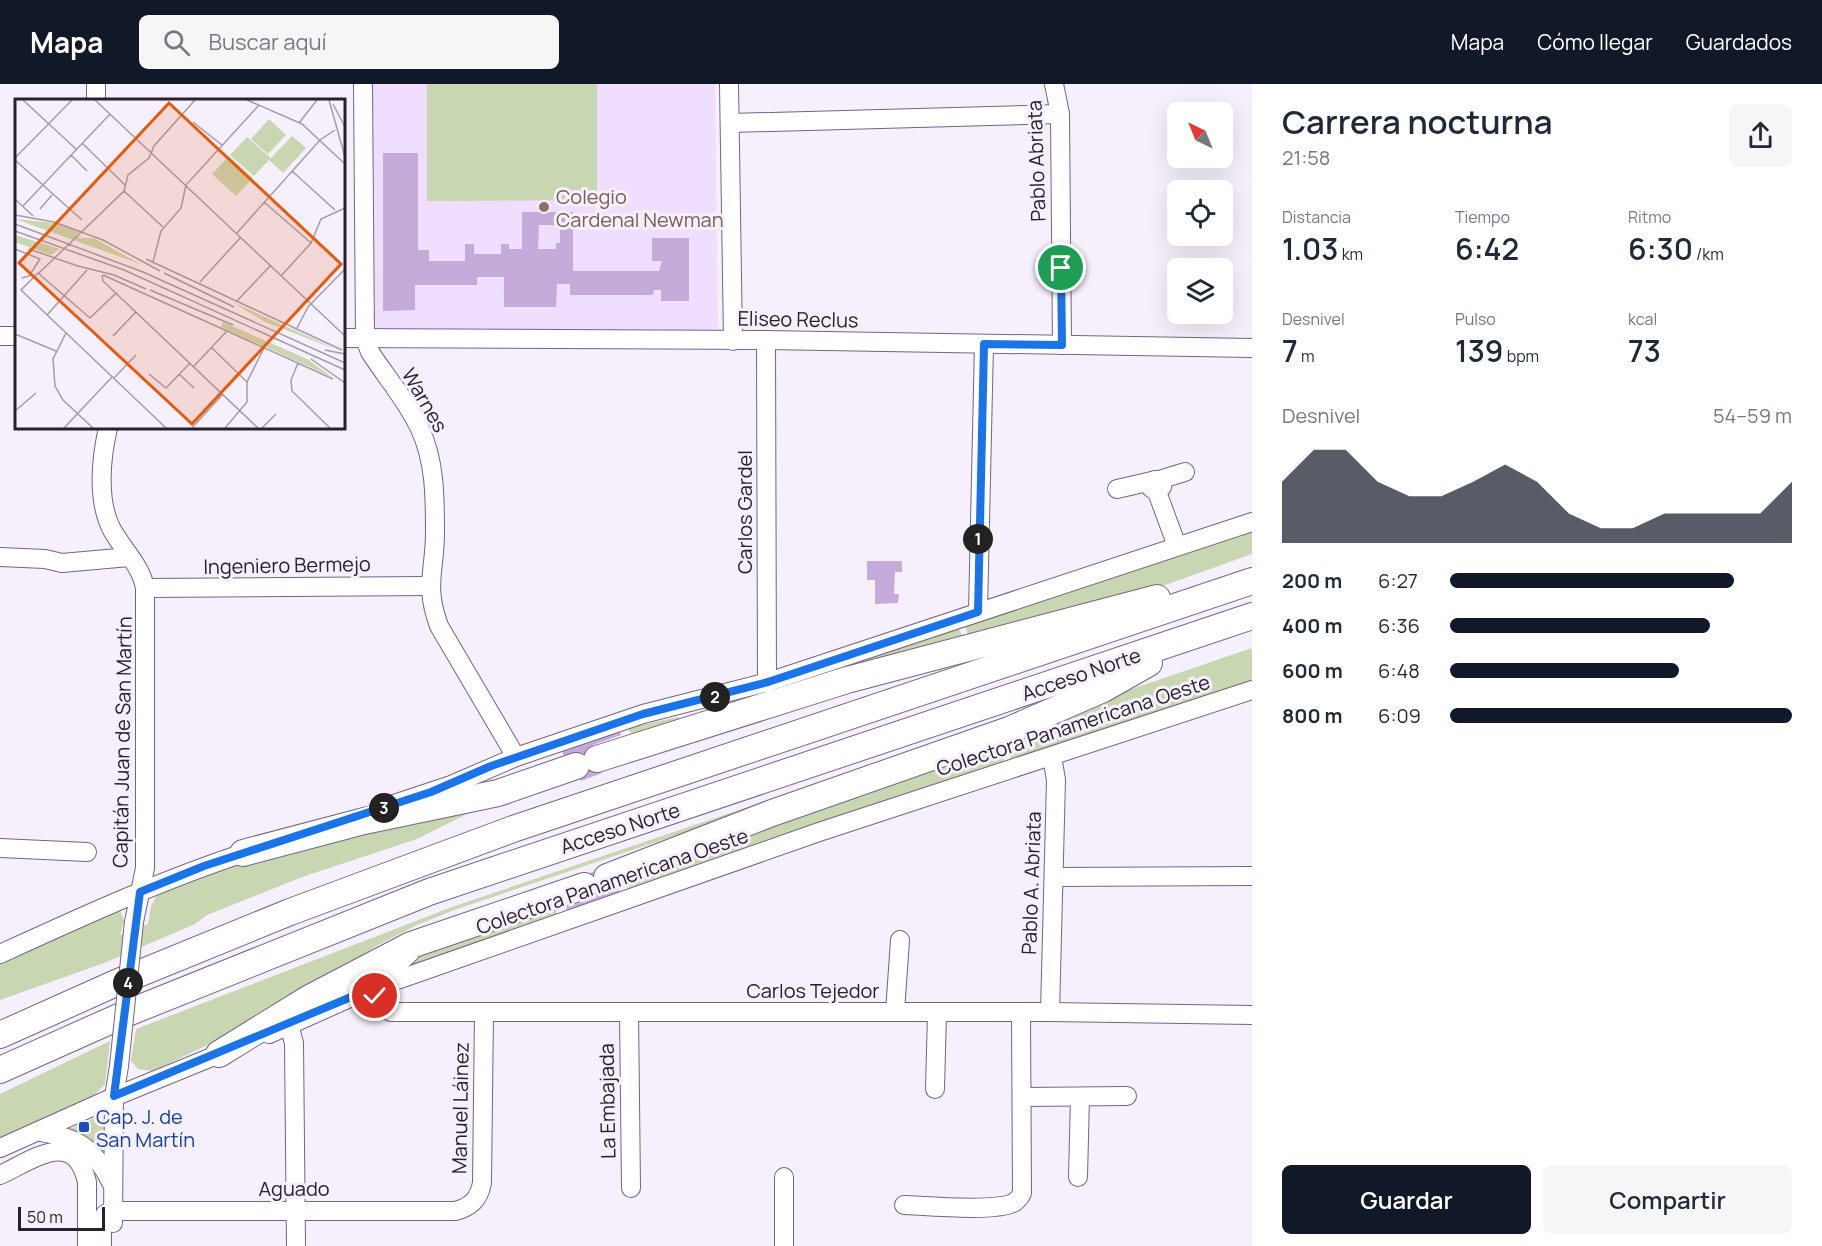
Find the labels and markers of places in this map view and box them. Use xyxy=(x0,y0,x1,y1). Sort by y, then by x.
place label: Colegio Cardenal Newman xyxy=(556,183,724,233)
marker: Colegio Cardenal Newman xyxy=(537,200,551,214)
pin xyxy=(1035,242,1086,293)
pin: 1 xyxy=(963,524,993,554)
pin: 2 xyxy=(700,682,730,712)
pin: 3 xyxy=(369,793,399,823)
pin: 4 xyxy=(113,968,143,998)
pin xyxy=(349,970,400,1021)
place label: Cap. J. de San Martín xyxy=(96,1103,195,1153)
marker: Cap. J. de San Martín xyxy=(77,1120,91,1134)

